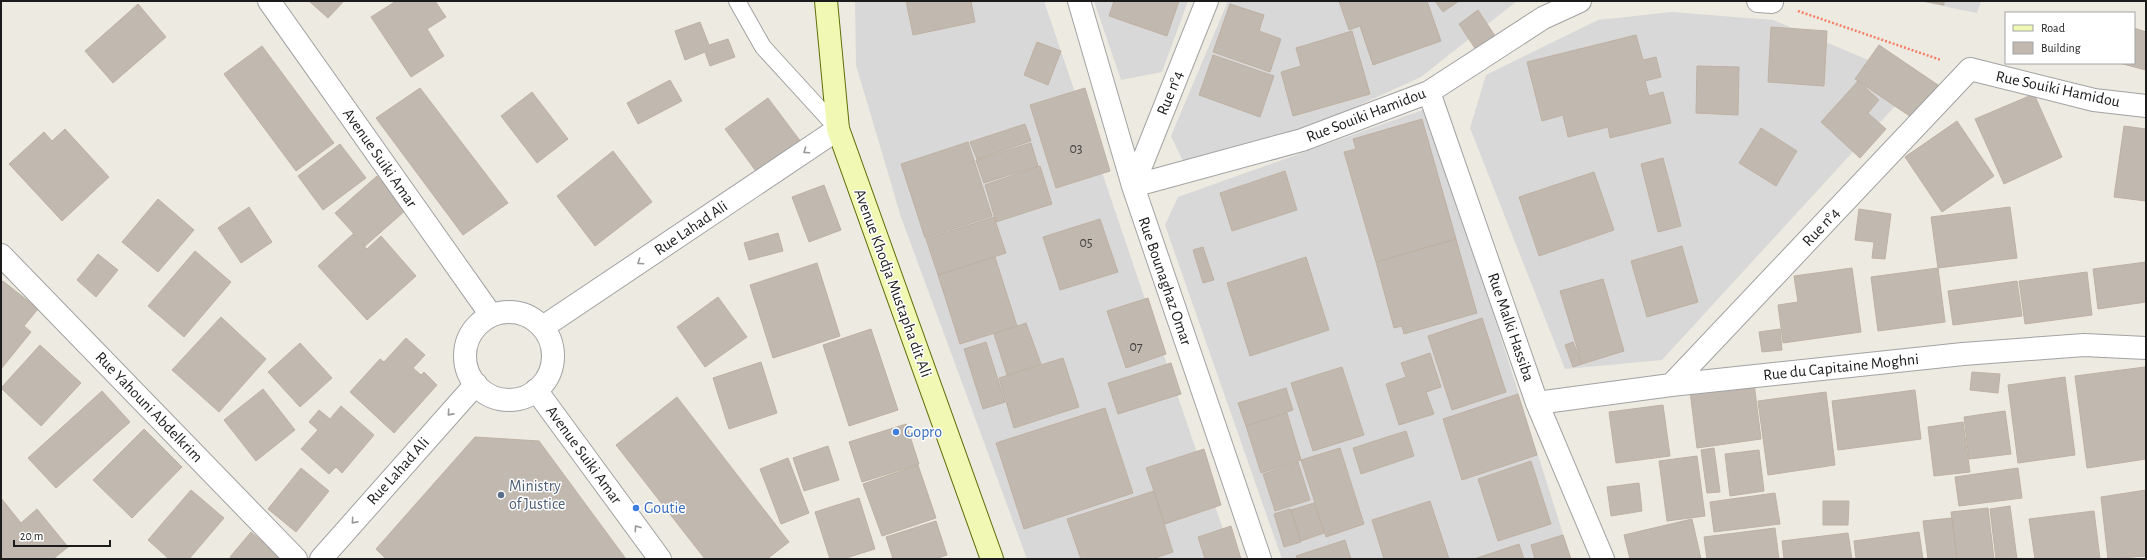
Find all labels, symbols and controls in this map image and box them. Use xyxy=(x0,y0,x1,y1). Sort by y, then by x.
legend xyxy=(2005,12,2135,64)
text: Road xyxy=(2041,22,2065,34)
text: Building xyxy=(2041,42,2081,54)
street label: Rue n°4 xyxy=(1154,68,1186,117)
street label: Rue Souiki Hamidou xyxy=(1994,68,2122,110)
street label: Rue Souiki Hamidou xyxy=(1304,85,1428,145)
street label: Avenue Suiki Amar xyxy=(340,106,421,211)
house number: 03 xyxy=(1069,142,1083,156)
one-way arrow xyxy=(803,146,810,154)
street label: Avenue Khodja Mustapha dit Ali xyxy=(850,187,935,380)
street label: Rue Lahad Ali xyxy=(652,198,730,258)
street label: Rue n°4 xyxy=(1799,204,1843,249)
street label: Rue Bounaghaz Omar xyxy=(1135,215,1195,348)
house number: 05 xyxy=(1079,236,1093,250)
one-way arrow xyxy=(637,257,644,265)
street label: Rue Malki Hassiba xyxy=(1485,271,1537,383)
house number: 07 xyxy=(1129,340,1143,354)
street label: Rue Yahouni Abdelkrim xyxy=(92,349,206,465)
street label: Rue du Capitaine Moghni xyxy=(1762,351,1920,383)
street label: Avenue Suiki Amar xyxy=(543,403,625,508)
one-way arrow xyxy=(447,408,454,416)
place label: Gopro xyxy=(904,424,942,440)
marker: Gopro xyxy=(891,427,901,437)
street label: Rue Lahad Ali xyxy=(364,434,432,508)
place label: Ministry of Justice xyxy=(509,478,565,512)
marker: Ministry of Justice xyxy=(496,490,506,500)
place label: Goutie xyxy=(644,500,686,516)
marker: Goutie xyxy=(631,503,641,513)
one-way arrow xyxy=(351,516,358,523)
scale bar xyxy=(14,522,110,548)
one-way arrow xyxy=(635,525,642,532)
text: 20 m xyxy=(20,530,43,542)

